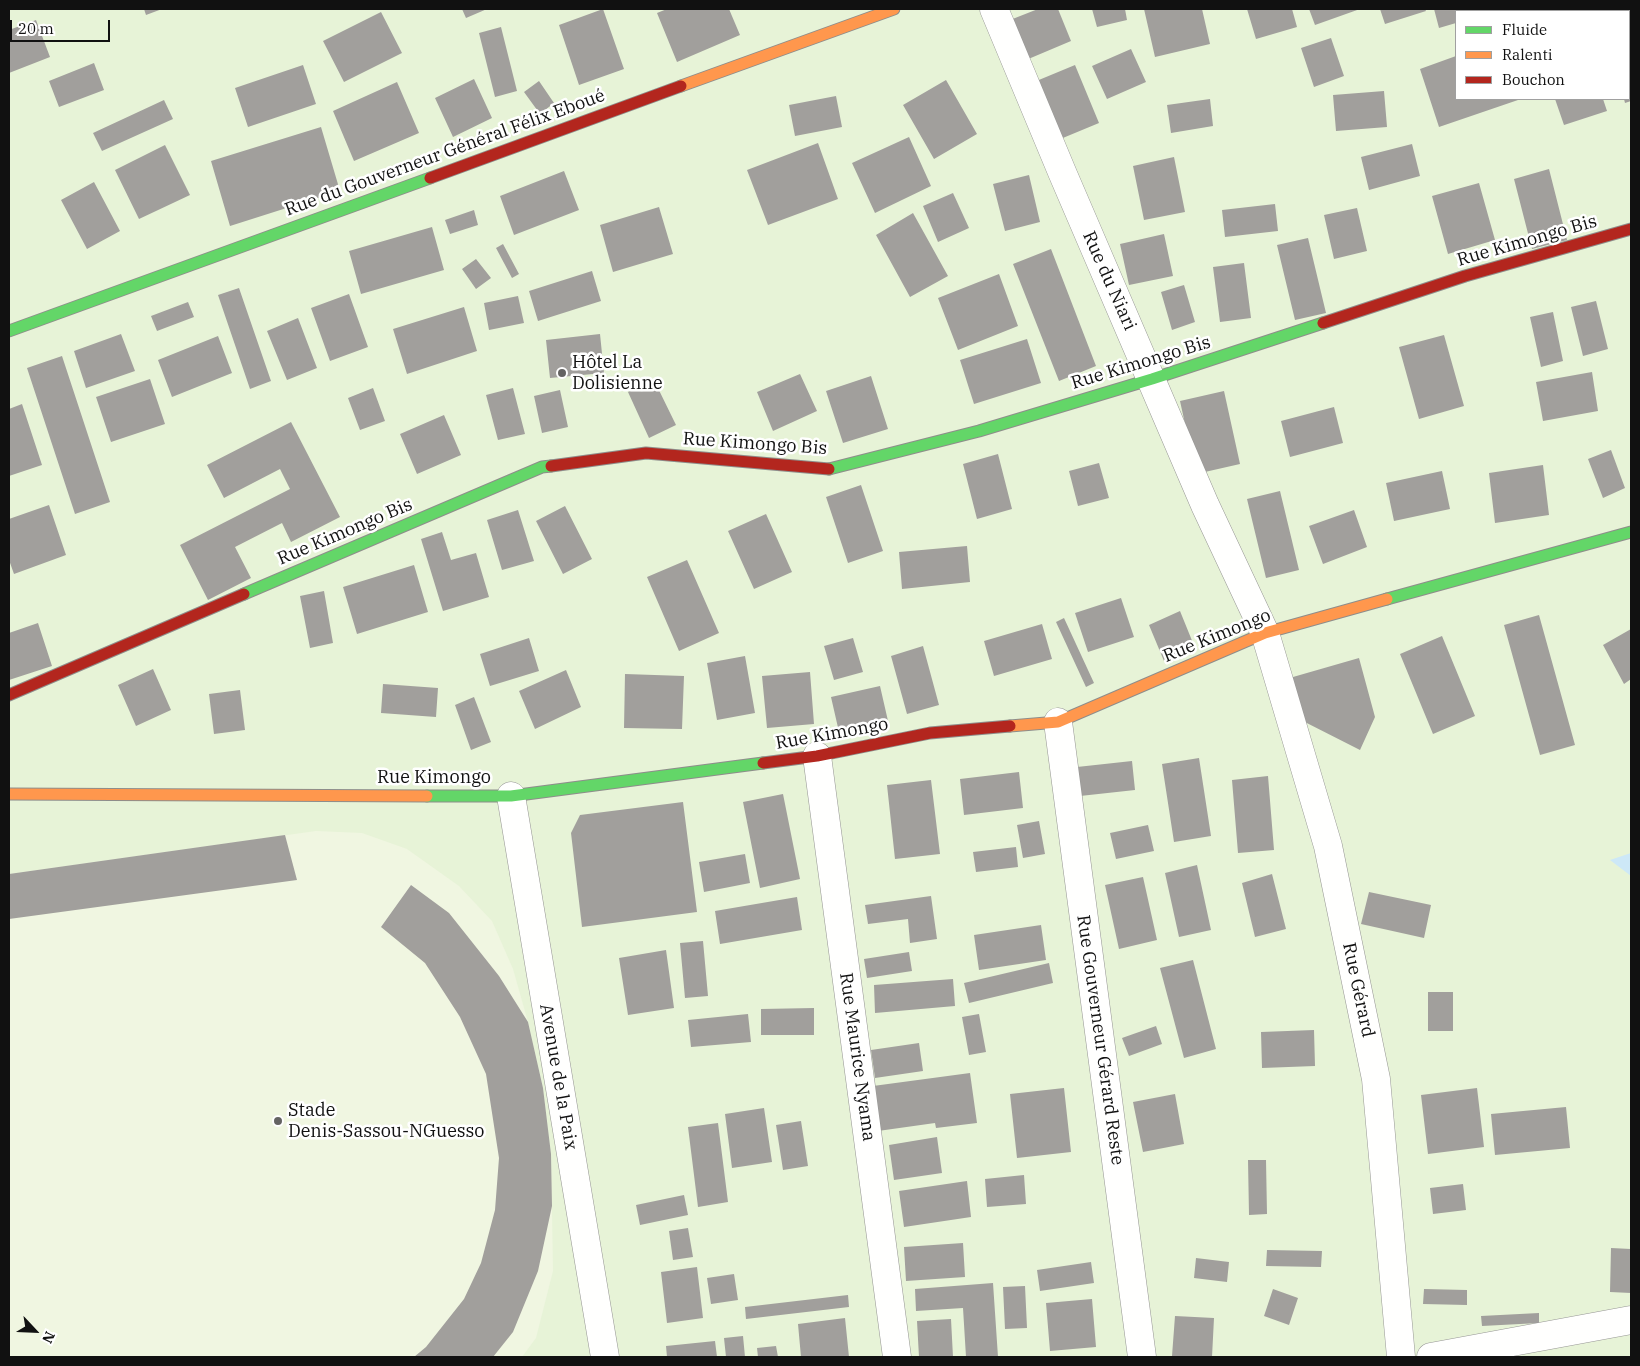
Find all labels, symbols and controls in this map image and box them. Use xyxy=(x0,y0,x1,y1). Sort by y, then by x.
scale bar xyxy=(12,10,112,42)
legend xyxy=(1455,10,1630,100)
text: 20 m xyxy=(18,19,54,38)
text: Fluide xyxy=(1502,20,1547,39)
text: Ralenti xyxy=(1502,45,1552,64)
text: Bouchon xyxy=(1502,70,1565,89)
street label: Rue du Gouverneur Général Félix Eboué xyxy=(282,85,608,221)
street label: Rue Kimongo Bis xyxy=(1454,211,1600,271)
street label: Rue du Niari xyxy=(1077,228,1141,334)
street label: Rue Kimongo Bis xyxy=(1069,332,1213,394)
place label: Hôtel La Dolisienne xyxy=(572,352,663,394)
marker: Hôtel La Dolisienne xyxy=(556,367,568,379)
street label: Rue Kimongo Bis xyxy=(682,428,828,460)
street label: Rue Kimongo Bis xyxy=(274,494,416,570)
street label: Rue Kimongo xyxy=(1160,605,1274,667)
street label: Rue Kimongo xyxy=(774,713,890,755)
street label: Rue Kimongo xyxy=(377,767,491,789)
street label: Rue Gouverneur Gérard Reste xyxy=(1072,914,1128,1166)
street label: Rue Gérard xyxy=(1337,941,1379,1039)
street label: Rue Maurice Nyama xyxy=(834,971,880,1143)
street label: Avenue de la Paix xyxy=(534,1002,582,1152)
place label: Stade Denis-Sassou-NGuesso xyxy=(288,1100,484,1142)
marker: Stade Denis-Sassou-NGuesso xyxy=(272,1115,284,1127)
north arrow xyxy=(10,1306,60,1356)
text: N xyxy=(38,1329,59,1346)

